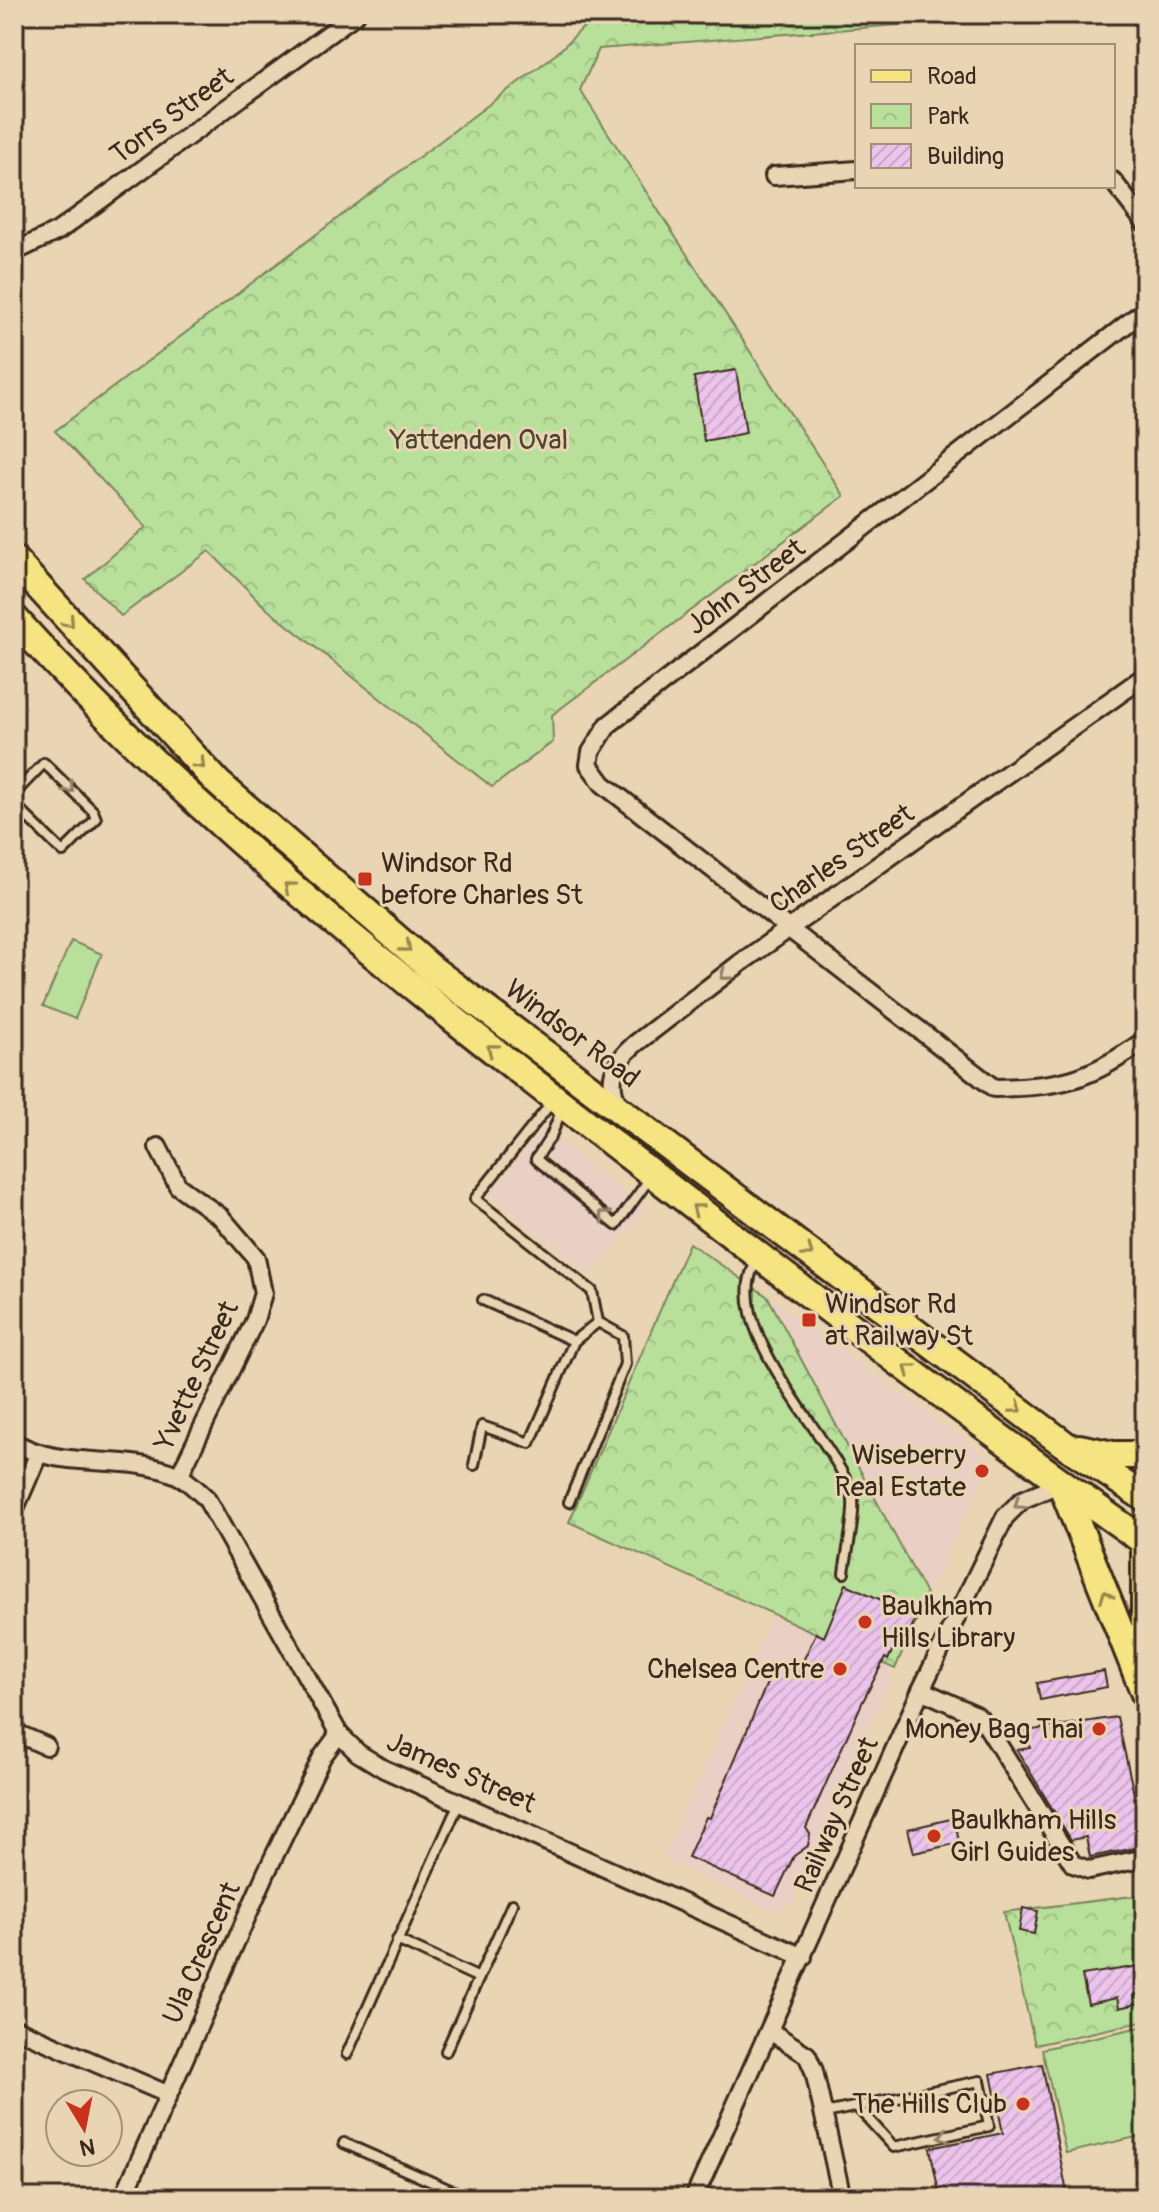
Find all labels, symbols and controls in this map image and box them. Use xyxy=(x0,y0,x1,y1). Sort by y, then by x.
legend xyxy=(855,44,1115,188)
street label: Torrs Street xyxy=(104,59,241,172)
text: Road xyxy=(927,62,977,91)
text: Park xyxy=(927,102,969,131)
text: Building xyxy=(927,142,1004,171)
park label: Yattenden Oval xyxy=(389,423,568,458)
street label: John Street xyxy=(680,531,813,643)
one-way arrow xyxy=(59,612,74,627)
one-way arrow xyxy=(191,755,205,769)
one-way arrow xyxy=(60,778,74,793)
street label: Charles Street xyxy=(763,796,922,922)
place label: Windsor Rd before Charles St xyxy=(381,846,583,913)
marker: Windsor Rd before Charles St xyxy=(356,870,374,888)
one-way arrow xyxy=(284,882,298,897)
one-way arrow xyxy=(397,937,412,952)
one-way arrow xyxy=(719,965,734,979)
street label: Windsor Road xyxy=(498,972,646,1096)
one-way arrow xyxy=(486,1044,501,1058)
one-way arrow xyxy=(691,1204,706,1218)
one-way arrow xyxy=(599,1210,613,1225)
one-way arrow xyxy=(799,1243,814,1257)
place label: Windsor Rd at Railway St xyxy=(825,1287,974,1354)
street label: Yvette Street xyxy=(147,1295,247,1457)
marker: Windsor Rd at Railway St xyxy=(800,1311,818,1329)
one-way arrow xyxy=(903,1364,918,1378)
one-way arrow xyxy=(1008,1398,1022,1413)
place label: Wiseberry Real Estate xyxy=(835,1438,966,1505)
marker: Wiseberry Real Estate xyxy=(973,1462,991,1480)
one-way arrow xyxy=(1013,1495,1028,1509)
place label: Baulkham Hills Library xyxy=(881,1589,1015,1656)
one-way arrow xyxy=(1099,1590,1116,1604)
marker: Baulkham Hills Library xyxy=(856,1613,874,1631)
place label: Chelsea Centre xyxy=(647,1652,824,1687)
marker: Chelsea Centre xyxy=(831,1660,849,1678)
place label: Money Bag Thai xyxy=(905,1712,1083,1747)
marker: Money Bag Thai xyxy=(1090,1720,1108,1738)
street label: James Street xyxy=(381,1725,542,1822)
street label: Railway Street xyxy=(787,1731,887,1898)
place label: Baulkham Hills Girl Guides xyxy=(950,1803,1117,1870)
marker: Baulkham Hills Girl Guides xyxy=(925,1827,943,1845)
street label: Ula Crescent xyxy=(155,1876,249,2029)
place label: The Hills Club xyxy=(852,2087,1007,2122)
north arrow xyxy=(44,2088,124,2168)
marker: The Hills Club xyxy=(1014,2095,1032,2113)
one-way arrow xyxy=(938,2127,951,2144)
text: N xyxy=(77,2132,97,2162)

